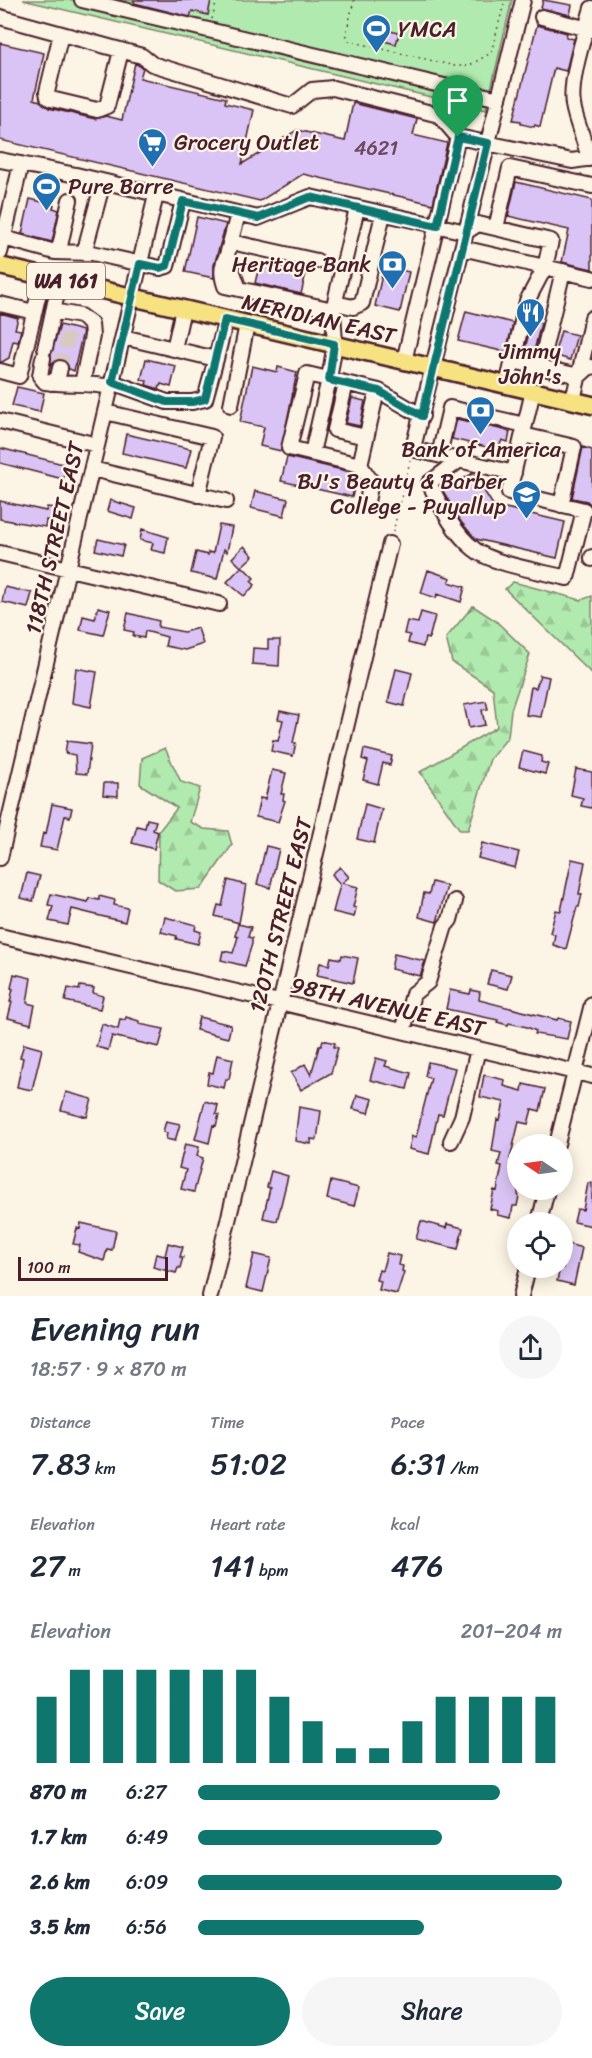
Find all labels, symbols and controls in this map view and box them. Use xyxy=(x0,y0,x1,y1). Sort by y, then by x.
place label: YMCA xyxy=(398,10,457,49)
sports icon: YMCA xyxy=(361,13,393,55)
pin xyxy=(432,75,483,137)
icon: arrive xyxy=(441,84,474,117)
place label: Grocery Outlet xyxy=(174,123,320,162)
supermarket icon: Grocery Outlet xyxy=(137,126,169,168)
house number: 4621 xyxy=(354,131,398,166)
place label: Pure Barre xyxy=(68,167,174,206)
sports icon: Pure Barre xyxy=(31,170,63,212)
place label: Heritage Bank xyxy=(232,245,371,284)
bank icon: Heritage Bank xyxy=(376,248,408,290)
road number: WA 161 xyxy=(27,263,105,299)
street label: MERIDIAN EAST xyxy=(238,282,401,355)
restaurant icon: Jimmy John's xyxy=(514,296,546,338)
place label: Jimmy John's xyxy=(498,332,561,396)
bank icon: Bank of America xyxy=(465,394,497,436)
place label: Bank of America xyxy=(401,430,562,469)
street label: 118TH STREET EAST xyxy=(13,437,96,638)
place label: BJ's Beauty & Barber College - Puyallup xyxy=(297,462,507,526)
school or university icon: BJ's Beauty & Barber College - Puyallup xyxy=(511,478,543,520)
street label: 120TH STREET EAST xyxy=(237,812,324,1017)
street label: 98TH AVENUE EAST xyxy=(287,965,490,1048)
north arrow xyxy=(507,1134,573,1200)
map controls xyxy=(507,1134,573,1278)
button: locate xyxy=(507,1212,573,1278)
text: 100 m xyxy=(27,1253,71,1282)
scale bar xyxy=(18,1254,168,1282)
text: Evening run xyxy=(30,1300,200,1358)
button: share xyxy=(499,1316,562,1379)
text: 18:57 · 9 × 870 m xyxy=(30,1352,187,1387)
text: Distance xyxy=(30,1408,91,1437)
text: Time xyxy=(210,1408,244,1437)
text: Pace xyxy=(391,1408,425,1437)
text: 7.83 xyxy=(30,1437,91,1491)
text: 51:02 xyxy=(210,1437,287,1491)
text: 6:31 xyxy=(391,1437,446,1491)
text: km xyxy=(91,1454,116,1483)
text: /km xyxy=(446,1454,479,1483)
text: Elevation xyxy=(30,1510,95,1539)
text: Heart rate xyxy=(210,1510,285,1539)
text: kcal xyxy=(391,1510,420,1539)
text: 27 xyxy=(30,1539,64,1593)
text: 141 xyxy=(210,1539,255,1593)
text: 476 xyxy=(391,1539,444,1593)
text: m xyxy=(64,1556,81,1585)
text: bpm xyxy=(255,1556,289,1585)
text: Elevation xyxy=(30,1614,111,1649)
text: 201–204 m xyxy=(461,1614,562,1649)
text: 870 m xyxy=(30,1775,87,1810)
text: 6:27 xyxy=(126,1775,166,1810)
text: 1.7 km xyxy=(30,1820,87,1855)
text: 6:49 xyxy=(126,1820,168,1855)
text: 2.6 km xyxy=(30,1865,90,1900)
text: 6:09 xyxy=(126,1865,168,1900)
text: 3.5 km xyxy=(30,1910,90,1945)
text: 6:56 xyxy=(126,1910,167,1945)
button: Save xyxy=(30,1977,290,2046)
button: Share xyxy=(302,1977,562,2046)

